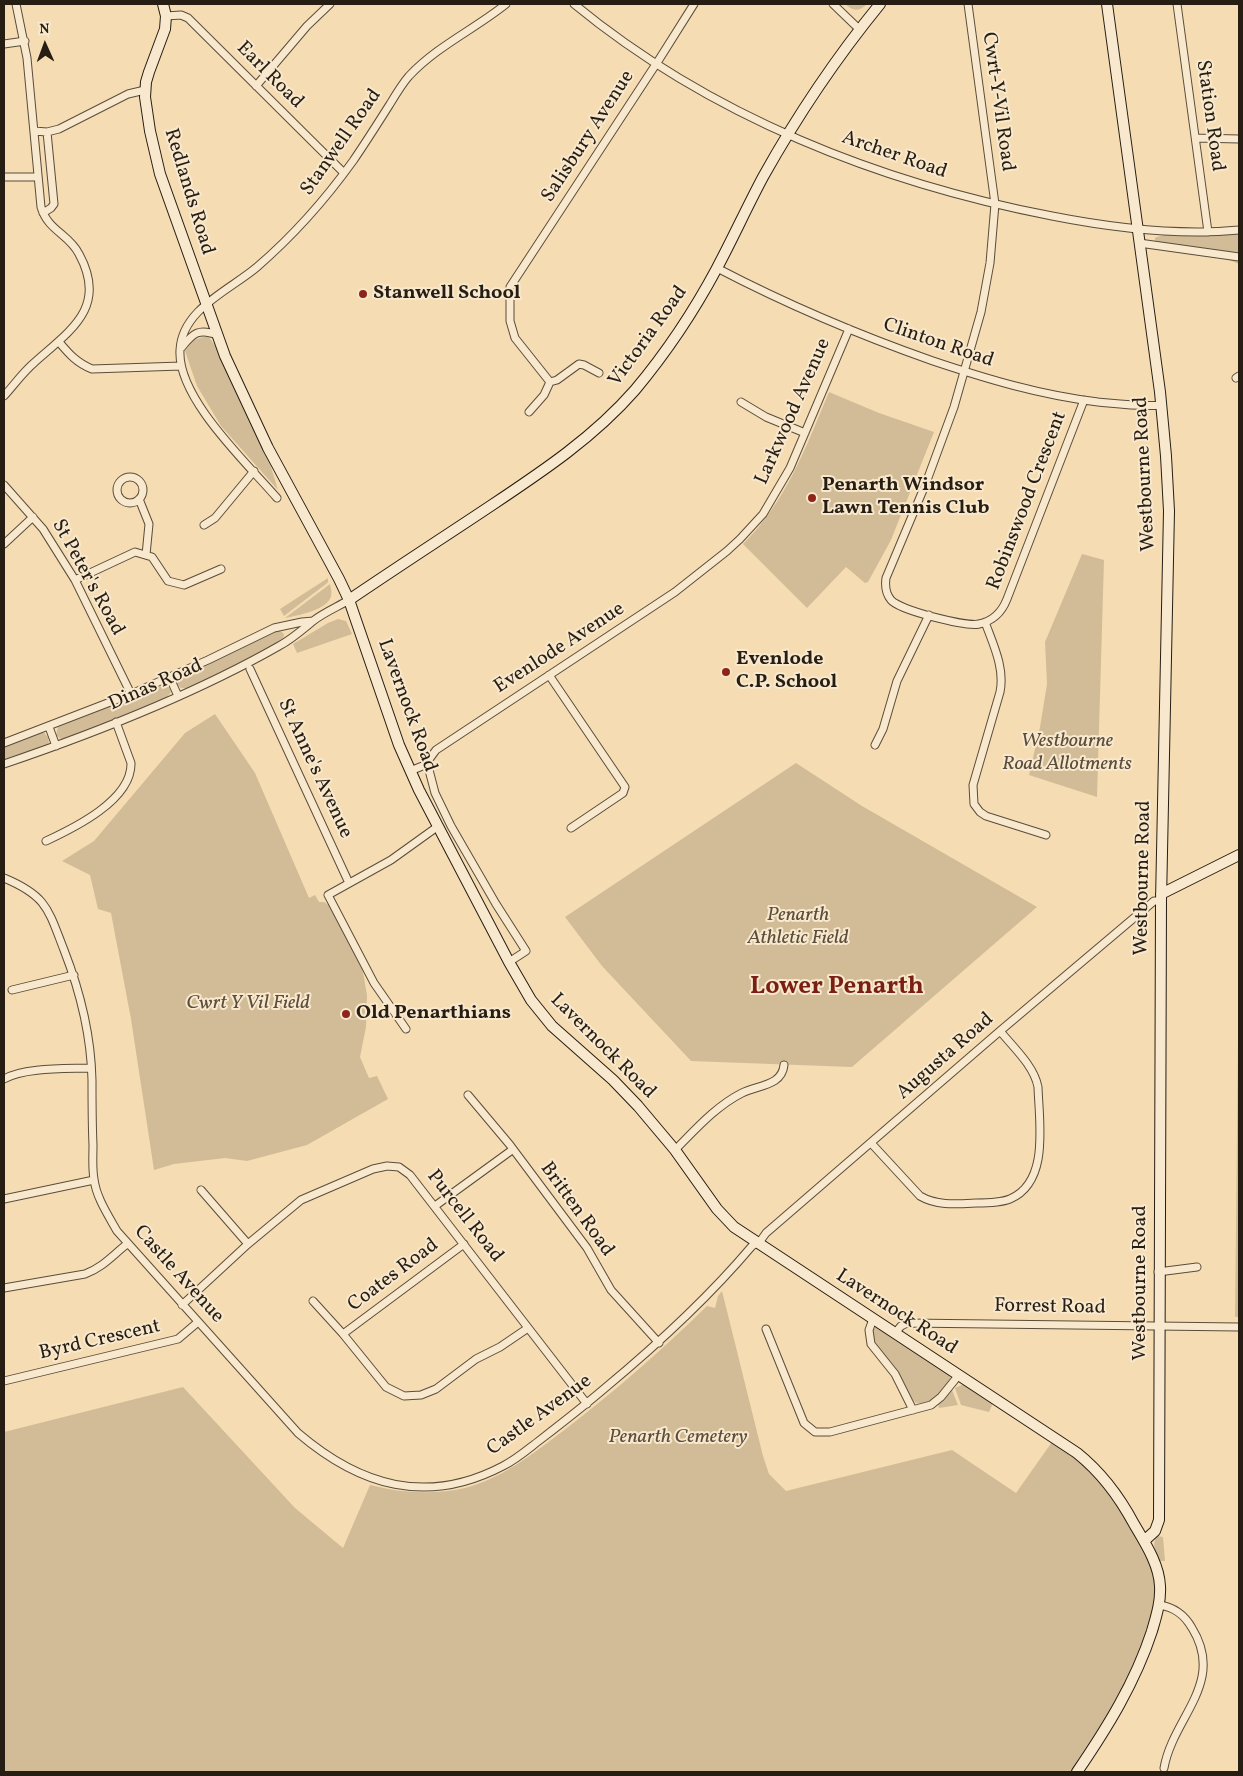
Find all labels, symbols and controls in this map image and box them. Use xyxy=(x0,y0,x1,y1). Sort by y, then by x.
north arrow xyxy=(20,20,70,70)
text: N xyxy=(39,20,50,39)
street label: Cwrt-Y-Vil Road xyxy=(975,31,1019,173)
street label: Earl Road xyxy=(230,37,308,115)
street label: Station Road xyxy=(1189,59,1229,173)
street label: Salisbury Avenue xyxy=(537,67,641,207)
street label: Stanwell Road xyxy=(296,85,388,201)
street label: Redlands Road xyxy=(157,126,219,258)
street label: Archer Road xyxy=(838,127,950,185)
place label: Stanwell School xyxy=(373,282,521,306)
street label: Victoria Road xyxy=(604,282,694,392)
marker: Stanwell School xyxy=(357,288,369,300)
street label: Clinton Road xyxy=(879,314,997,374)
street label: Larkwood Avenue xyxy=(751,335,837,489)
street label: Westbourne Road xyxy=(1130,396,1162,552)
street label: Robinswood Crescent xyxy=(983,408,1073,594)
place label: Penarth Windsor Lawn Tennis Club xyxy=(822,474,989,521)
marker: Penarth Windsor Lawn Tennis Club xyxy=(806,492,818,504)
street label: St Peter's Road xyxy=(45,516,129,640)
street label: Evenlode Avenue xyxy=(490,598,630,700)
street label: Lavernock Road xyxy=(371,636,441,776)
place label: Evenlode C.P. School xyxy=(736,648,837,695)
street label: Dinas Road xyxy=(105,655,207,717)
marker: Evenlode C.P. School xyxy=(720,666,732,678)
street label: St Anne's Avenue xyxy=(271,695,357,843)
park label: Westbourne Road Allotments xyxy=(1002,730,1132,777)
street label: Westbourne Road xyxy=(1131,800,1157,956)
park label: Penarth Athletic Field xyxy=(747,904,849,951)
district label: Lower Penarth xyxy=(750,973,924,1003)
street label: Lavernock Road xyxy=(544,989,660,1105)
park label: Cwrt Y Vil Field xyxy=(186,992,310,1016)
place label: Old Penarthians xyxy=(356,1002,511,1026)
marker: Old Penarthians xyxy=(340,1008,352,1020)
street label: Augusta Road xyxy=(892,1008,1000,1106)
street label: Britten Road xyxy=(534,1158,618,1262)
street label: Purcell Road xyxy=(420,1166,508,1268)
street label: Westbourne Road xyxy=(1129,1205,1153,1361)
street label: Castle Avenue xyxy=(128,1221,228,1329)
street label: Coates Road xyxy=(344,1234,444,1318)
street label: Lavernock Road xyxy=(831,1265,961,1361)
street label: Forrest Road xyxy=(994,1295,1106,1321)
street label: Byrd Crescent xyxy=(37,1315,163,1367)
street label: Castle Avenue xyxy=(483,1370,597,1462)
park label: Penarth Cemetery xyxy=(609,1426,747,1450)

